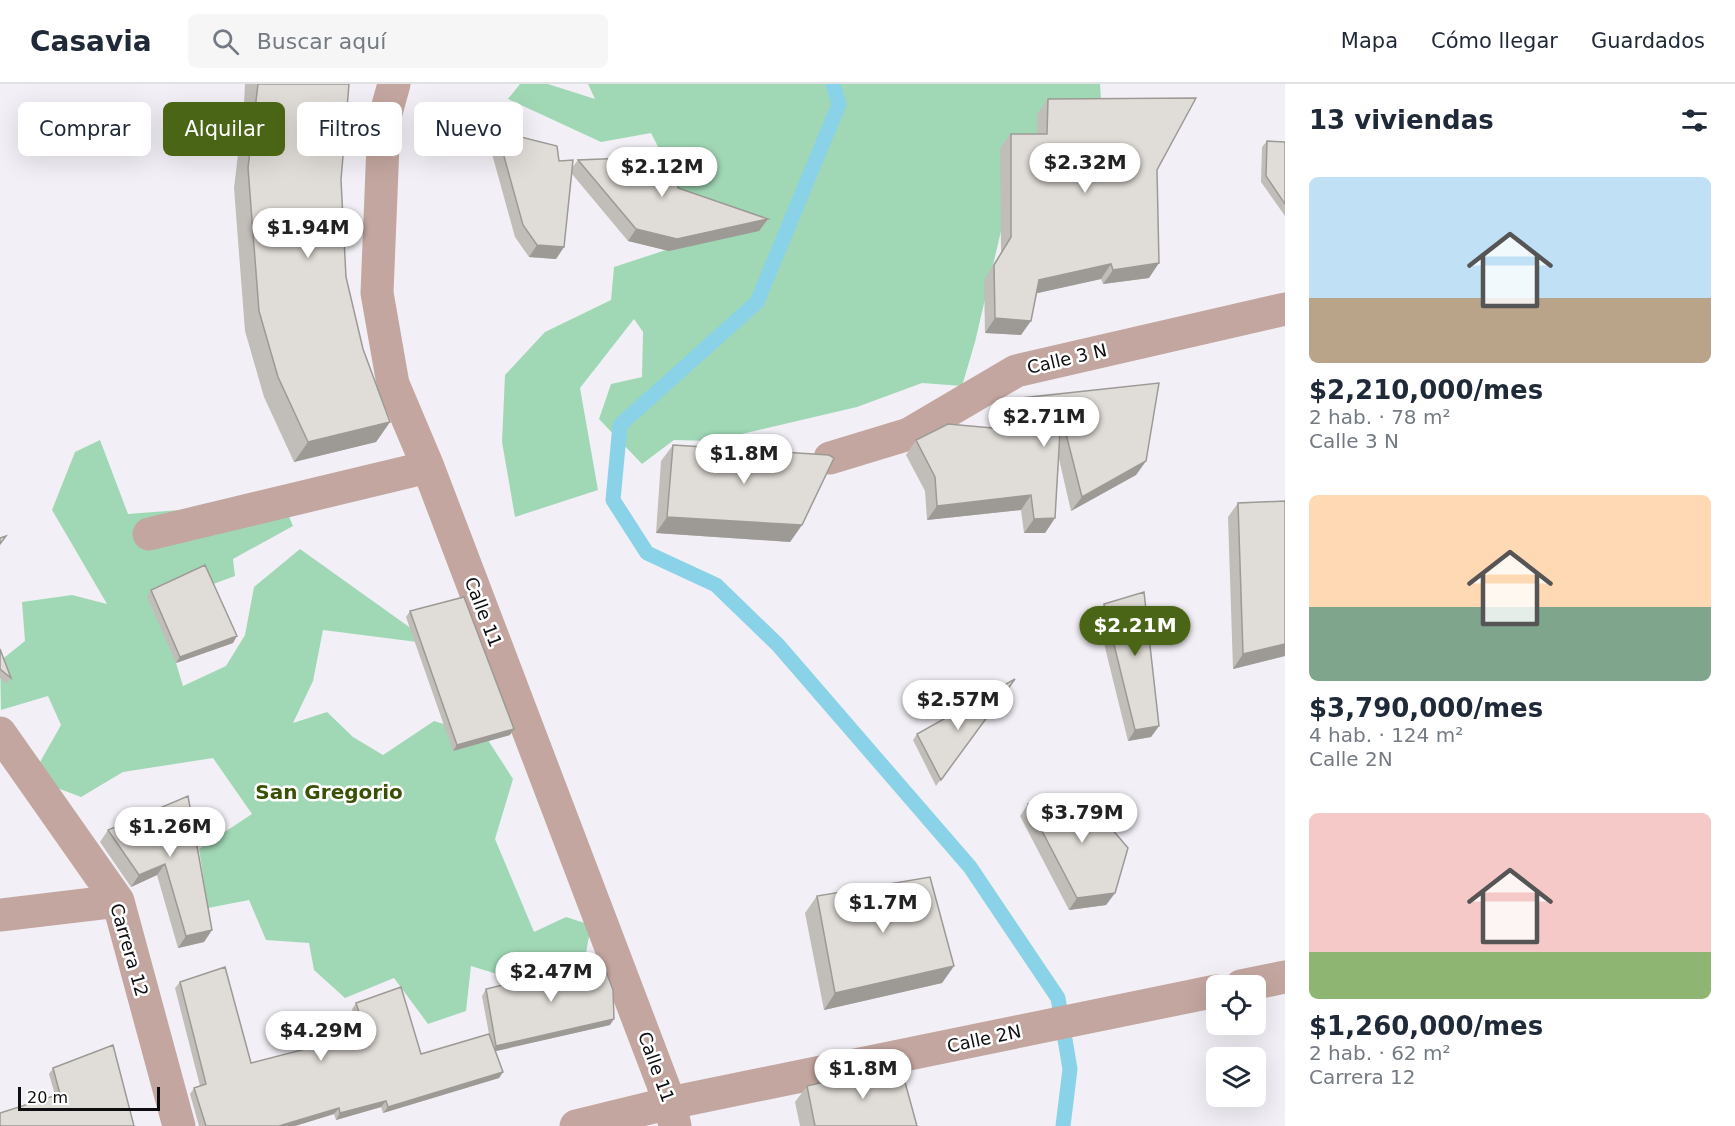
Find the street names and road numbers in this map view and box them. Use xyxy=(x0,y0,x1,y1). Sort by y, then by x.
street label: Calle 3 N xyxy=(1025,339,1109,378)
street label: Calle 11 xyxy=(461,574,506,650)
street label: Carrera 12 xyxy=(106,901,153,999)
street label: Calle 2N xyxy=(945,1020,1023,1057)
street label: Calle 11 xyxy=(634,1029,679,1105)

